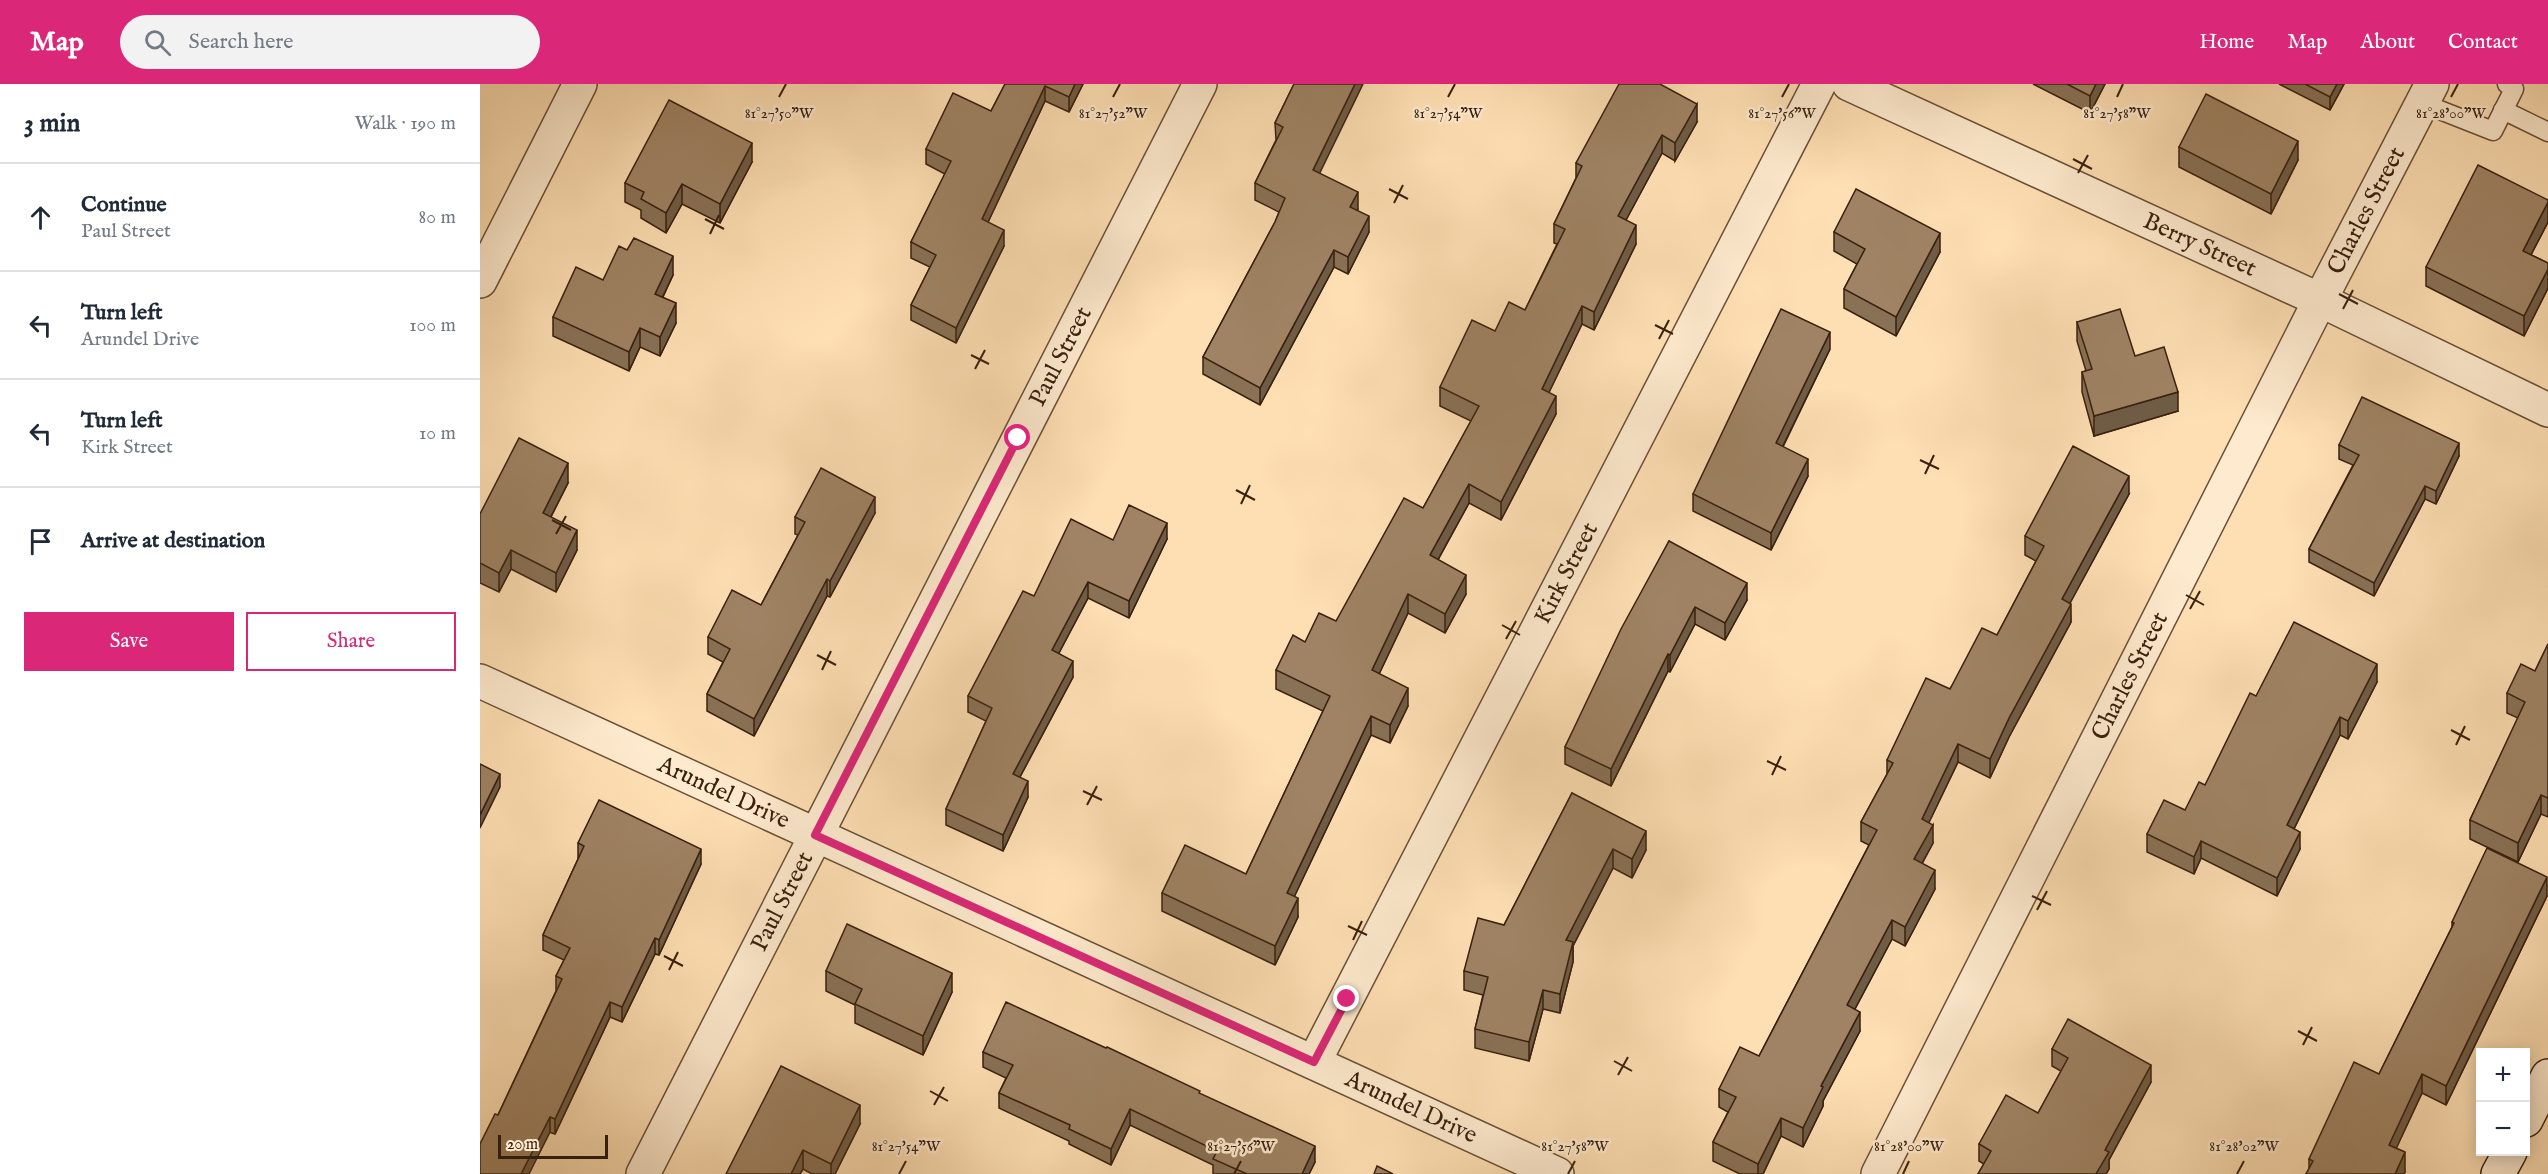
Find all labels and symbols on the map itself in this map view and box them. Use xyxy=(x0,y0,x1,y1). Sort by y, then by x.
text: 81°27'50"W xyxy=(745,104,814,123)
text: 81°27'52"W xyxy=(1079,104,1148,123)
text: 81°27'54"W xyxy=(1414,104,1483,123)
text: 81°27'56"W xyxy=(1748,104,1817,123)
text: 81°27'58"W xyxy=(2083,104,2151,123)
text: 81°28'00"W xyxy=(2416,104,2487,123)
street label: Charles Street xyxy=(2320,141,2412,280)
street label: Berry Street xyxy=(2138,206,2261,284)
street label: Paul Street xyxy=(1022,301,1099,412)
route start xyxy=(1004,424,1030,450)
street label: Kirk Street xyxy=(1527,517,1605,629)
street label: Charles Street xyxy=(2084,607,2175,745)
street label: Arundel Drive xyxy=(652,749,795,836)
street label: Paul Street xyxy=(744,846,821,957)
route end xyxy=(1333,985,1359,1011)
street label: Arundel Drive xyxy=(1339,1063,1482,1151)
scale bar xyxy=(498,1132,608,1160)
text: 81°27'54"W xyxy=(872,1137,941,1156)
text: 81°27'56"W xyxy=(1207,1137,1276,1156)
text: 81°27'58"W xyxy=(1541,1137,1609,1156)
text: 81°28'00"W xyxy=(1874,1137,1945,1156)
text: 81°28'02"W xyxy=(2209,1137,2279,1156)

